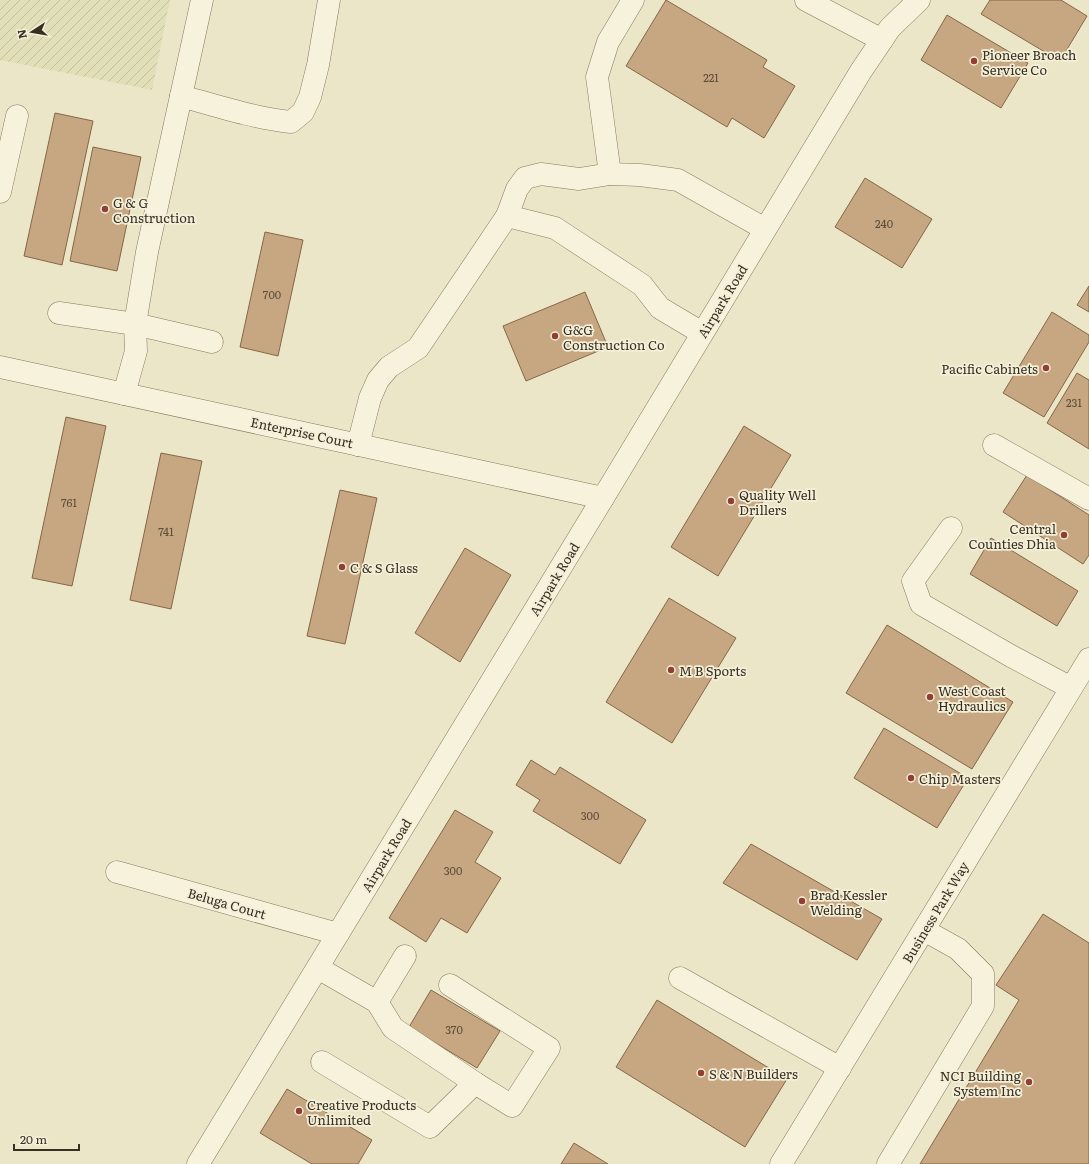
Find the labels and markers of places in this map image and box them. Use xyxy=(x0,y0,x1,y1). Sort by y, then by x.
place label: Pioneer Broach Service Co xyxy=(982,45,1077,79)
marker: Pioneer Broach Service Co xyxy=(969,56,979,66)
place label: G & G Construction xyxy=(113,193,196,227)
marker: G & G Construction xyxy=(100,204,110,214)
place label: G&G Construction Co xyxy=(563,320,665,354)
marker: G&G Construction Co xyxy=(550,331,560,341)
place label: Pacific Cabinets xyxy=(941,359,1038,378)
marker: Pacific Cabinets xyxy=(1041,363,1051,373)
place label: Quality Well Drillers xyxy=(739,485,817,519)
marker: Quality Well Drillers xyxy=(726,496,736,506)
place label: Central Counties Dhia xyxy=(968,519,1057,553)
marker: Central Counties Dhia xyxy=(1059,530,1069,540)
place label: C & S Glass xyxy=(350,558,418,577)
marker: C & S Glass xyxy=(337,562,347,572)
place label: M B Sports xyxy=(679,661,746,680)
marker: M B Sports xyxy=(666,665,676,675)
place label: West Coast Hydraulics xyxy=(938,681,1007,715)
marker: West Coast Hydraulics xyxy=(925,692,935,702)
place label: Chip Masters xyxy=(919,769,1001,788)
marker: Chip Masters xyxy=(906,773,916,783)
place label: Brad Kessler Welding xyxy=(810,885,888,919)
marker: Brad Kessler Welding xyxy=(797,896,807,906)
place label: S & N Builders xyxy=(709,1064,798,1083)
place label: NCI Building System Inc xyxy=(940,1066,1022,1100)
marker: S & N Builders xyxy=(696,1068,706,1078)
marker: NCI Building System Inc xyxy=(1024,1077,1034,1087)
place label: Creative Products Unlimited xyxy=(307,1095,416,1129)
marker: Creative Products Unlimited xyxy=(294,1106,304,1116)

